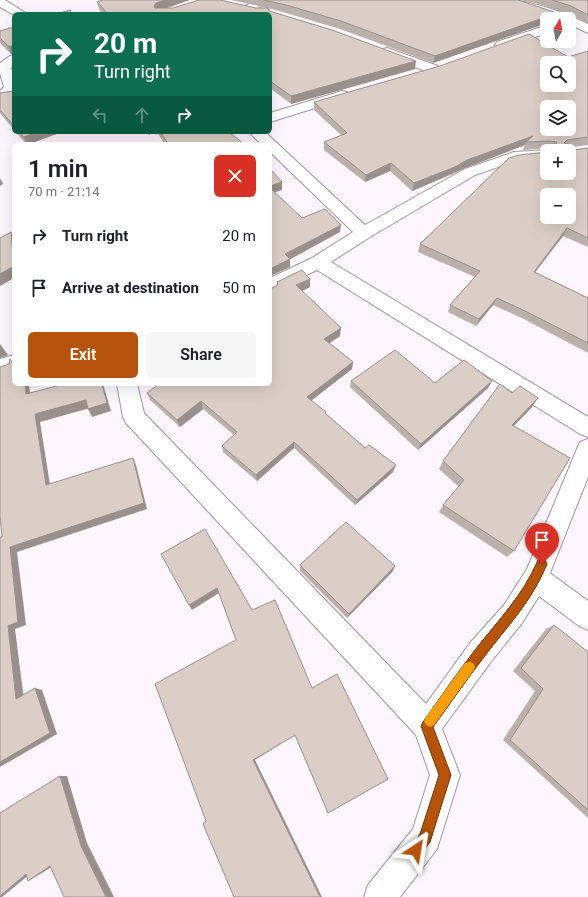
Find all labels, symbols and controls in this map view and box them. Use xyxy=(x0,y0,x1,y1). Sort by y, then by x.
north arrow xyxy=(540,12,576,48)
map controls xyxy=(540,12,576,224)
text: 20 m xyxy=(94,27,157,60)
icon: right xyxy=(28,28,80,80)
button: search xyxy=(540,56,576,92)
text: Turn right xyxy=(94,61,171,82)
button: layers xyxy=(540,100,576,136)
icon: left xyxy=(89,104,111,126)
icon: ahead xyxy=(131,104,153,126)
icon: right xyxy=(173,104,195,126)
button: + xyxy=(540,144,576,180)
text: 1 min xyxy=(28,155,88,183)
button: close xyxy=(214,155,256,197)
text: 70 m · 21:14 xyxy=(28,184,99,199)
button: − xyxy=(540,188,576,224)
icon: right xyxy=(28,225,50,247)
text: Turn right xyxy=(62,227,128,245)
text: 20 m xyxy=(222,227,256,245)
icon: arrive xyxy=(28,277,50,299)
text: Arrive at destination xyxy=(62,279,199,297)
text: 50 m xyxy=(222,279,256,297)
button: Exit xyxy=(28,332,138,378)
button: Share xyxy=(146,332,256,378)
pin xyxy=(525,523,559,564)
icon: arrive xyxy=(531,529,553,551)
position arrow xyxy=(395,829,437,871)

